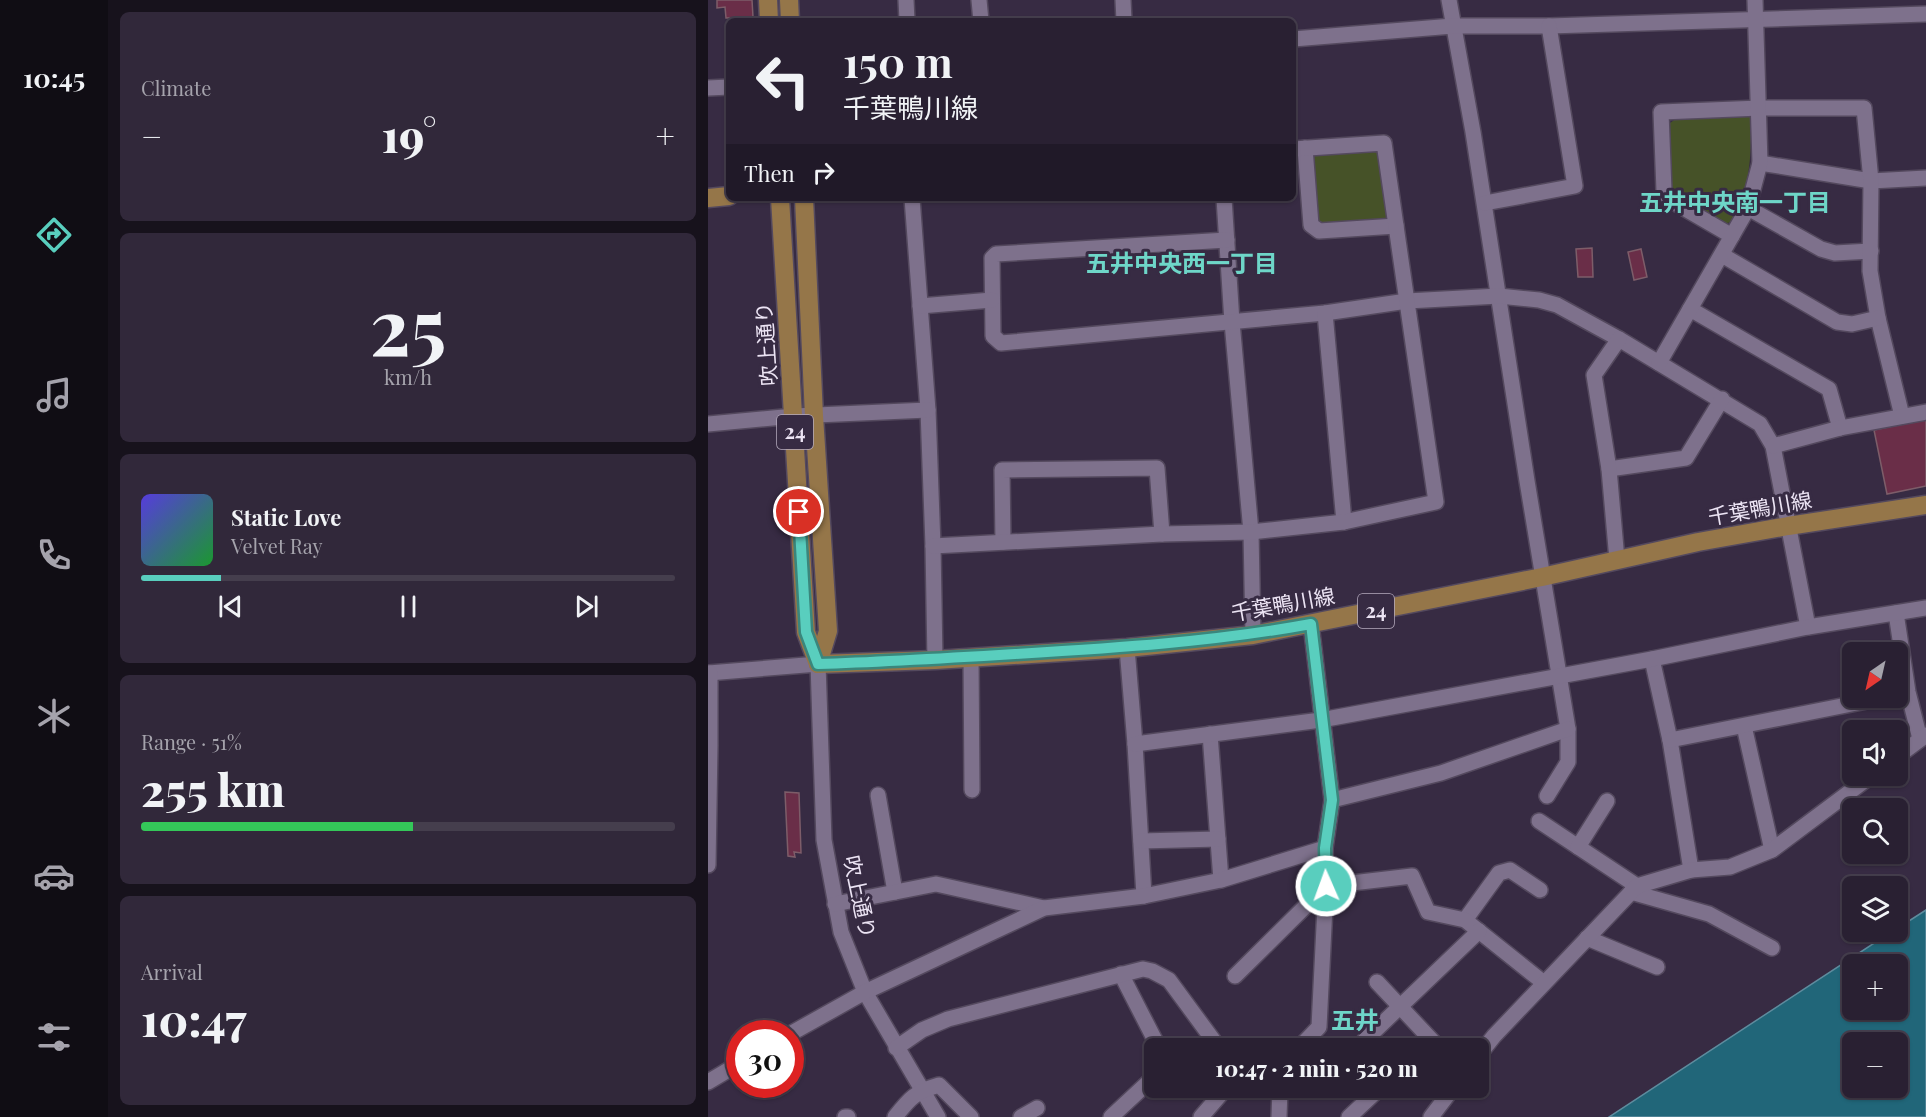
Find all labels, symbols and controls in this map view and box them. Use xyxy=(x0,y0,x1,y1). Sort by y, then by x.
text: 150 m xyxy=(843,33,953,89)
icon: left xyxy=(744,42,822,120)
text: 10:45 xyxy=(23,59,85,95)
text: Climate xyxy=(141,74,211,101)
text: 千葉鴨川線 xyxy=(843,89,978,125)
text: 19° xyxy=(382,104,436,164)
text: − xyxy=(141,113,162,157)
text: + xyxy=(656,113,675,157)
icon: right xyxy=(807,156,840,189)
text: Then xyxy=(744,158,795,188)
district label: 五井中央南一丁目 xyxy=(1639,185,1831,217)
icon: directions xyxy=(33,214,75,256)
district label: 五井中央西一丁目 xyxy=(1086,246,1278,278)
text: 25 xyxy=(370,272,446,376)
street label: 吹上通り xyxy=(748,301,782,387)
text: km/h xyxy=(384,363,432,390)
icon: music xyxy=(33,374,75,416)
road number: 24 xyxy=(777,415,813,449)
street label: 千葉鴨川線 xyxy=(1706,484,1814,530)
pin xyxy=(773,486,824,537)
icon: arrive xyxy=(782,495,815,528)
text: Static Love xyxy=(231,502,341,532)
text: Velvet Ray xyxy=(231,532,323,559)
icon: phone xyxy=(33,534,75,576)
street label: 千葉鴨川線 xyxy=(1229,580,1337,626)
icon: previous xyxy=(214,590,247,623)
icon: pause xyxy=(392,590,425,623)
icon: next xyxy=(570,590,603,623)
road number: 24 xyxy=(1358,594,1394,628)
north arrow xyxy=(1842,642,1908,708)
map controls xyxy=(1842,642,1908,1098)
icon: climate xyxy=(33,695,75,737)
button: sound xyxy=(1842,720,1908,786)
text: Range · 51% xyxy=(141,728,242,755)
text: 255 km xyxy=(141,758,285,818)
button: search xyxy=(1842,798,1908,864)
street label: 吹上通り xyxy=(839,853,883,941)
position arrow xyxy=(1294,854,1358,918)
icon: car xyxy=(33,855,75,897)
button: layers xyxy=(1842,876,1908,942)
button: + xyxy=(1842,954,1908,1020)
text: Arrival xyxy=(141,958,203,985)
text: 10:47 xyxy=(141,988,247,1048)
district label: 五井 xyxy=(1331,1003,1379,1035)
icon: filters xyxy=(33,1016,75,1058)
speed limit sign: 30 xyxy=(726,1020,804,1098)
button: − xyxy=(1842,1032,1908,1098)
text: 10:47 · 2 min · 520 m xyxy=(1215,1053,1418,1083)

